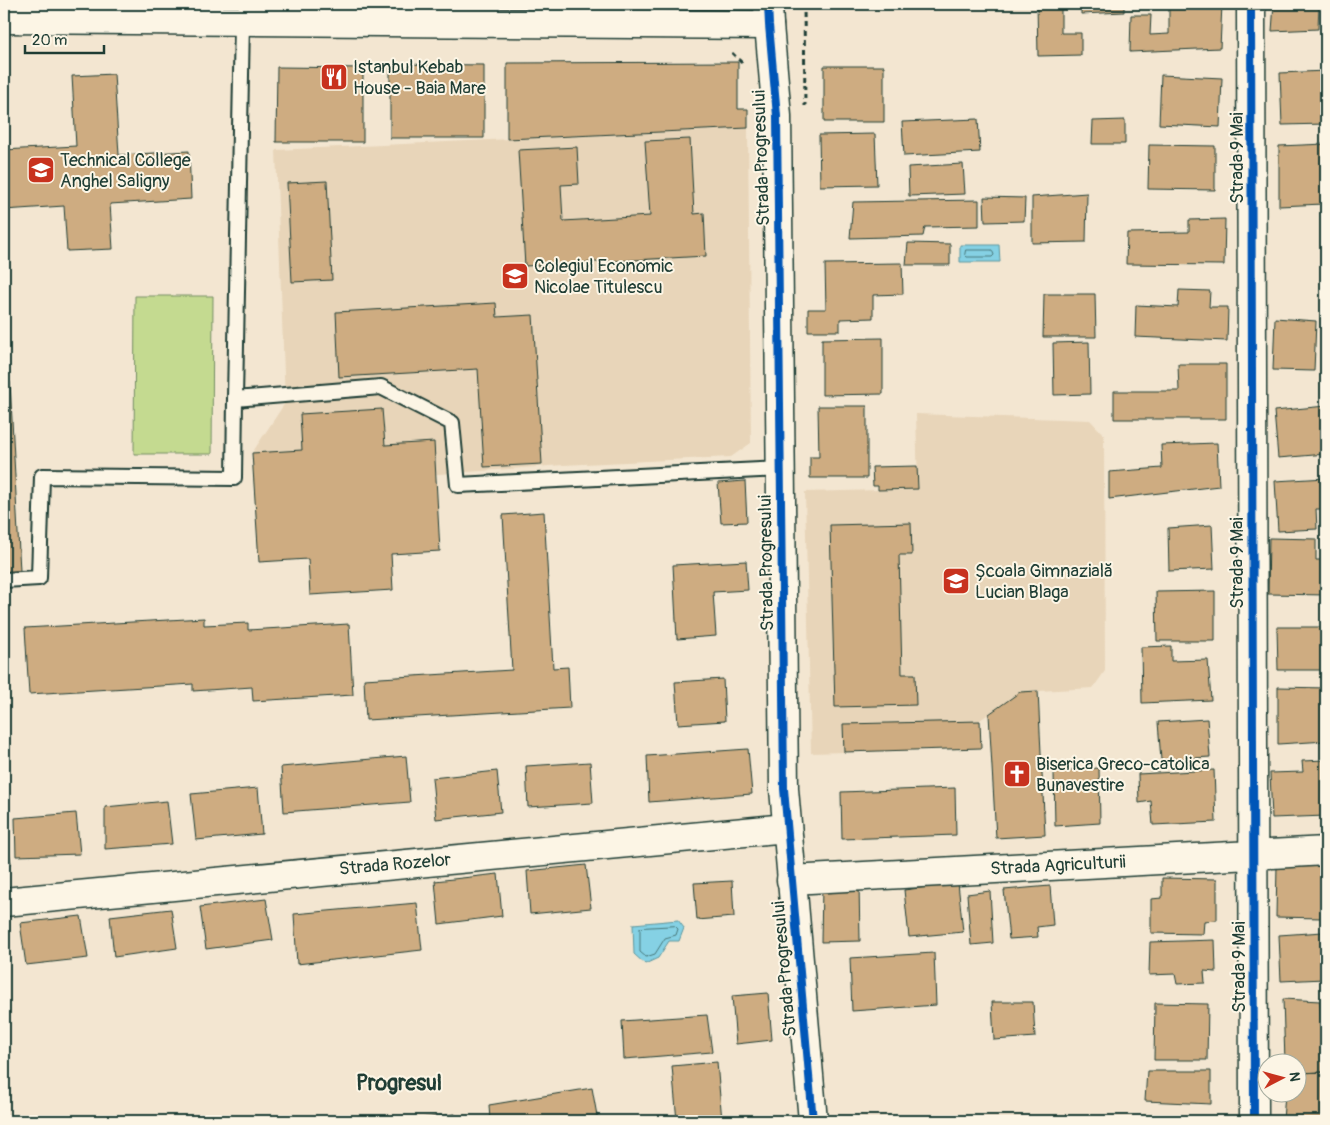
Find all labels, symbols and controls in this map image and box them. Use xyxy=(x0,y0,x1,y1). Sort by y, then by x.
scale bar xyxy=(25,22,104,54)
text: 20 m xyxy=(32,31,67,50)
place label: Istanbul Kebab House - Baia Mare xyxy=(353,56,486,100)
restaurant icon: Istanbul Kebab House - Baia Mare xyxy=(319,62,349,92)
street label: Strada Progresului xyxy=(748,90,775,226)
street label: Strada 9 Mai xyxy=(1226,112,1249,204)
place label: Technical College Anghel Saligny xyxy=(60,149,191,193)
school or university icon: Technical College Anghel Saligny xyxy=(26,155,56,185)
place label: Colegiul Economic Nicolae Titulescu xyxy=(534,255,673,299)
school or university icon: Colegiul Economic Nicolae Titulescu xyxy=(500,261,530,291)
street label: Strada Progresului xyxy=(754,495,779,631)
street label: Strada 9 Mai xyxy=(1226,517,1249,609)
place label: Școala Gimnazială Lucian Blaga xyxy=(975,560,1113,604)
school or university icon: Școala Gimnazială Lucian Blaga xyxy=(941,566,971,596)
place label: Biserica Greco-catolica Bunavestire xyxy=(1036,753,1210,797)
church icon: Biserica Greco-catolica Bunavestire xyxy=(1002,759,1032,789)
street label: Strada Rozelor xyxy=(338,848,453,881)
street label: Strada Agriculturii xyxy=(990,850,1126,881)
street label: Strada Progresului xyxy=(767,900,802,1038)
street label: Strada 9 Mai xyxy=(1228,921,1251,1013)
north arrow xyxy=(1258,1052,1308,1102)
district label: Progresul xyxy=(356,1069,442,1097)
text: N xyxy=(1285,1071,1303,1082)

